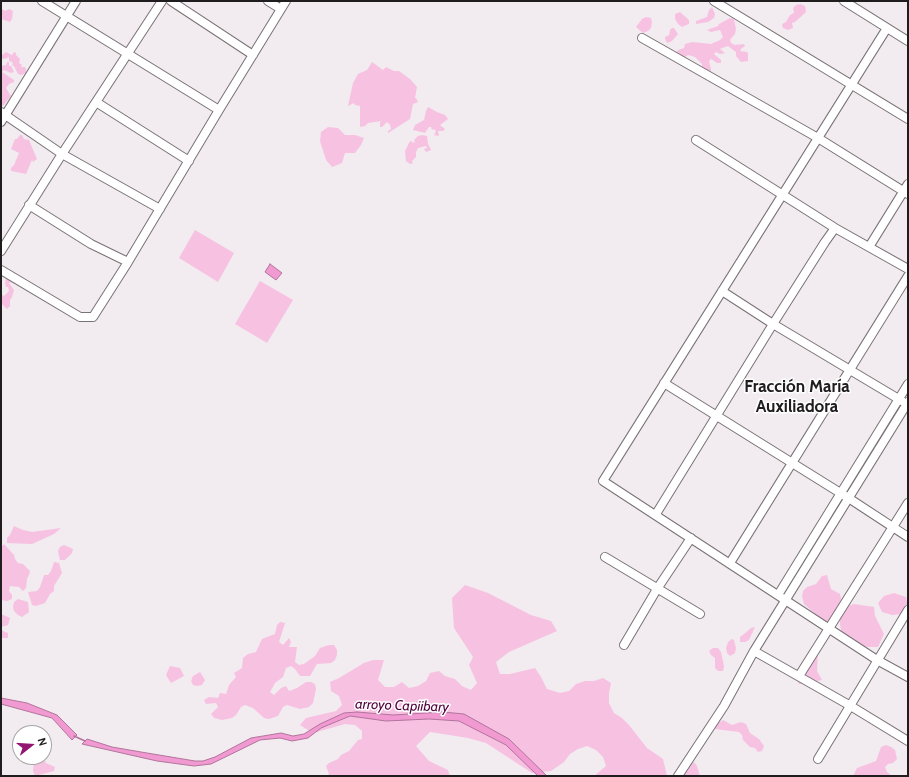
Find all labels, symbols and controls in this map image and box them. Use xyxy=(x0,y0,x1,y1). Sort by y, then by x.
district label: Fracción María Auxiliadora xyxy=(744,377,850,417)
water label: arroyo Capiibary xyxy=(355,696,449,716)
north arrow xyxy=(12,725,52,765)
text: N xyxy=(35,736,50,748)

